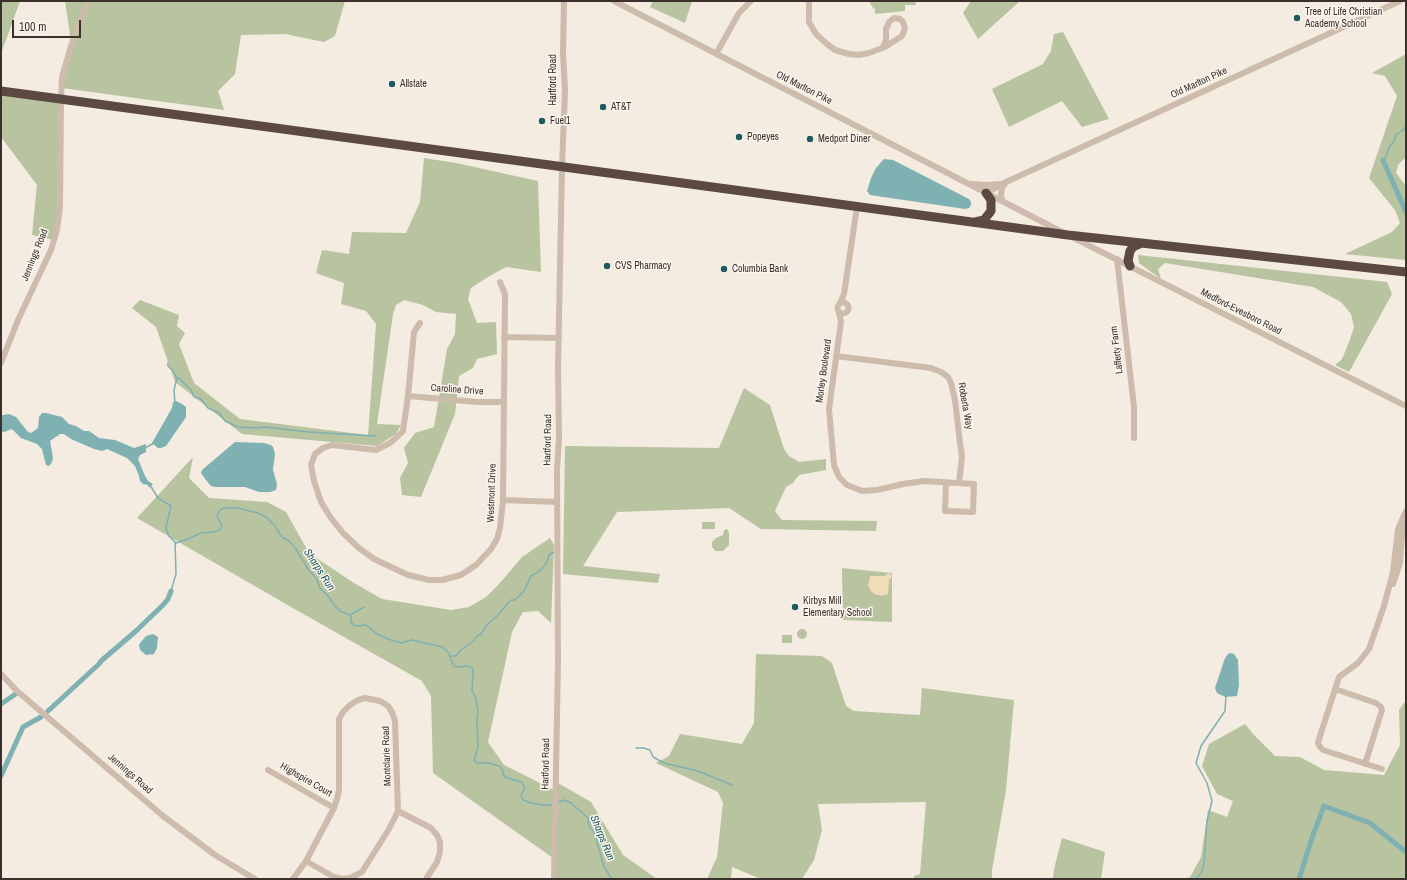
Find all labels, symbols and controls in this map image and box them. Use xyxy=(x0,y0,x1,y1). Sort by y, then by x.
place label: Tree of Life Christian Academy School xyxy=(1305,6,1382,30)
scale bar xyxy=(14,12,83,38)
marker: Tree of Life Christian Academy School xyxy=(1292,13,1302,23)
text: 100 m xyxy=(19,19,46,35)
street label: Hartford Road xyxy=(547,54,559,106)
street label: Old Marlton Pike xyxy=(1169,65,1229,101)
street label: Old Marlton Pike xyxy=(774,69,834,107)
place label: Allstate xyxy=(400,78,427,90)
marker: Allstate xyxy=(387,79,397,89)
place label: AT&T xyxy=(611,101,631,113)
marker: AT&T xyxy=(598,102,608,112)
place label: Fuel1 xyxy=(550,115,571,127)
marker: Fuel1 xyxy=(537,116,547,126)
place label: Popeyes xyxy=(747,131,779,143)
marker: Popeyes xyxy=(734,132,744,142)
place label: Medport Diner xyxy=(818,133,870,145)
marker: Medport Diner xyxy=(805,134,815,144)
street label: Jennings Road xyxy=(19,227,51,283)
place label: CVS Pharmacy xyxy=(615,260,671,272)
marker: CVS Pharmacy xyxy=(602,261,612,271)
place label: Columbia Bank xyxy=(732,263,788,275)
marker: Columbia Bank xyxy=(719,264,729,274)
street label: Medford-Evesboro Road xyxy=(1198,286,1284,338)
street label: Lafferty Farm xyxy=(1108,325,1126,375)
street label: Morley Boulevard xyxy=(814,339,834,403)
street label: Caroline Drive xyxy=(430,382,484,398)
street label: Roberta Way xyxy=(955,382,975,430)
street label: Hartford Road xyxy=(542,414,554,466)
street label: Westmont Drive xyxy=(485,463,499,523)
water label: Sharps Run xyxy=(300,546,338,594)
place label: Kirbys Mill Elementary School xyxy=(803,595,872,618)
marker: Kirbys Mill Elementary School xyxy=(790,602,800,612)
street label: Montclarie Road xyxy=(380,726,394,786)
street label: Hartford Road xyxy=(540,738,552,790)
street label: Jennings Road xyxy=(105,751,155,797)
street label: Highspire Court xyxy=(278,760,334,800)
water label: Sharps Run xyxy=(587,813,617,863)

